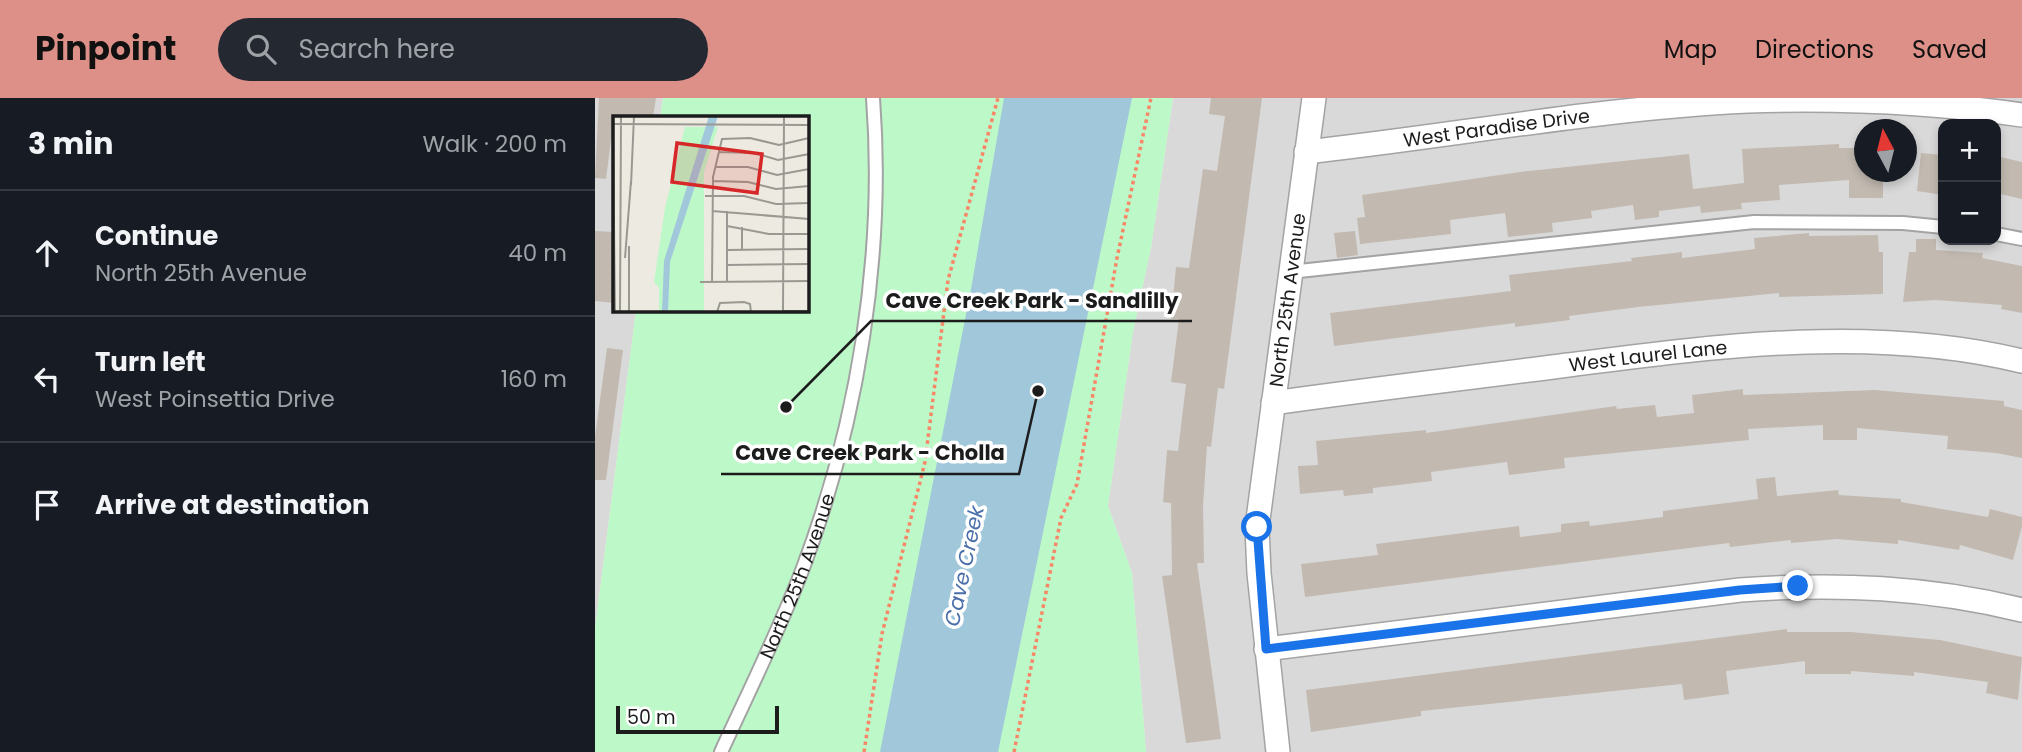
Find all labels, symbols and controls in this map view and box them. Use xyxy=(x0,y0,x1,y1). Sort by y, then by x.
search box xyxy=(218,18,708,81)
text: Pinpoint xyxy=(35,25,176,72)
icon: search xyxy=(242,30,280,68)
text: Search here xyxy=(298,31,455,67)
text: Map xyxy=(1664,33,1717,66)
text: Directions xyxy=(1755,33,1874,66)
text: Saved xyxy=(1912,33,1987,66)
street label: West Paradise Drive xyxy=(1401,102,1591,153)
inset map xyxy=(613,116,809,312)
north arrow xyxy=(1854,119,1917,182)
map controls xyxy=(1938,119,2001,245)
button: + xyxy=(1938,119,2001,182)
text: 3 min xyxy=(28,122,113,165)
text: Walk · 200 m xyxy=(422,128,567,160)
button: − xyxy=(1938,182,2001,245)
street label: North 25th Avenue xyxy=(1262,211,1312,389)
text: Continue xyxy=(95,218,218,254)
icon: ahead xyxy=(28,234,66,272)
text: 40 m xyxy=(508,237,567,269)
text: North 25th Avenue xyxy=(95,257,307,289)
callout: Cave Creek Park - Sandlilly xyxy=(871,279,1192,321)
text: Cave Creek Park - Sandlilly xyxy=(885,286,1179,315)
street label: West Laurel Lane xyxy=(1567,333,1728,378)
text: Turn left xyxy=(95,344,206,380)
icon: left xyxy=(28,360,66,398)
text: 160 m xyxy=(501,363,567,395)
text: West Poinsettia Drive xyxy=(95,383,335,415)
callout: Cave Creek Park - Cholla xyxy=(721,432,1019,474)
text: Cave Creek Park - Cholla xyxy=(735,438,1005,467)
icon: arrive xyxy=(28,486,66,524)
text: Arrive at destination xyxy=(95,487,370,523)
street label: North 25th Avenue xyxy=(753,490,841,663)
water label: Cave Creek xyxy=(937,502,991,629)
route start xyxy=(1241,511,1272,542)
route end xyxy=(1782,570,1813,601)
scale bar xyxy=(616,703,779,735)
text: 50 m xyxy=(627,704,676,731)

